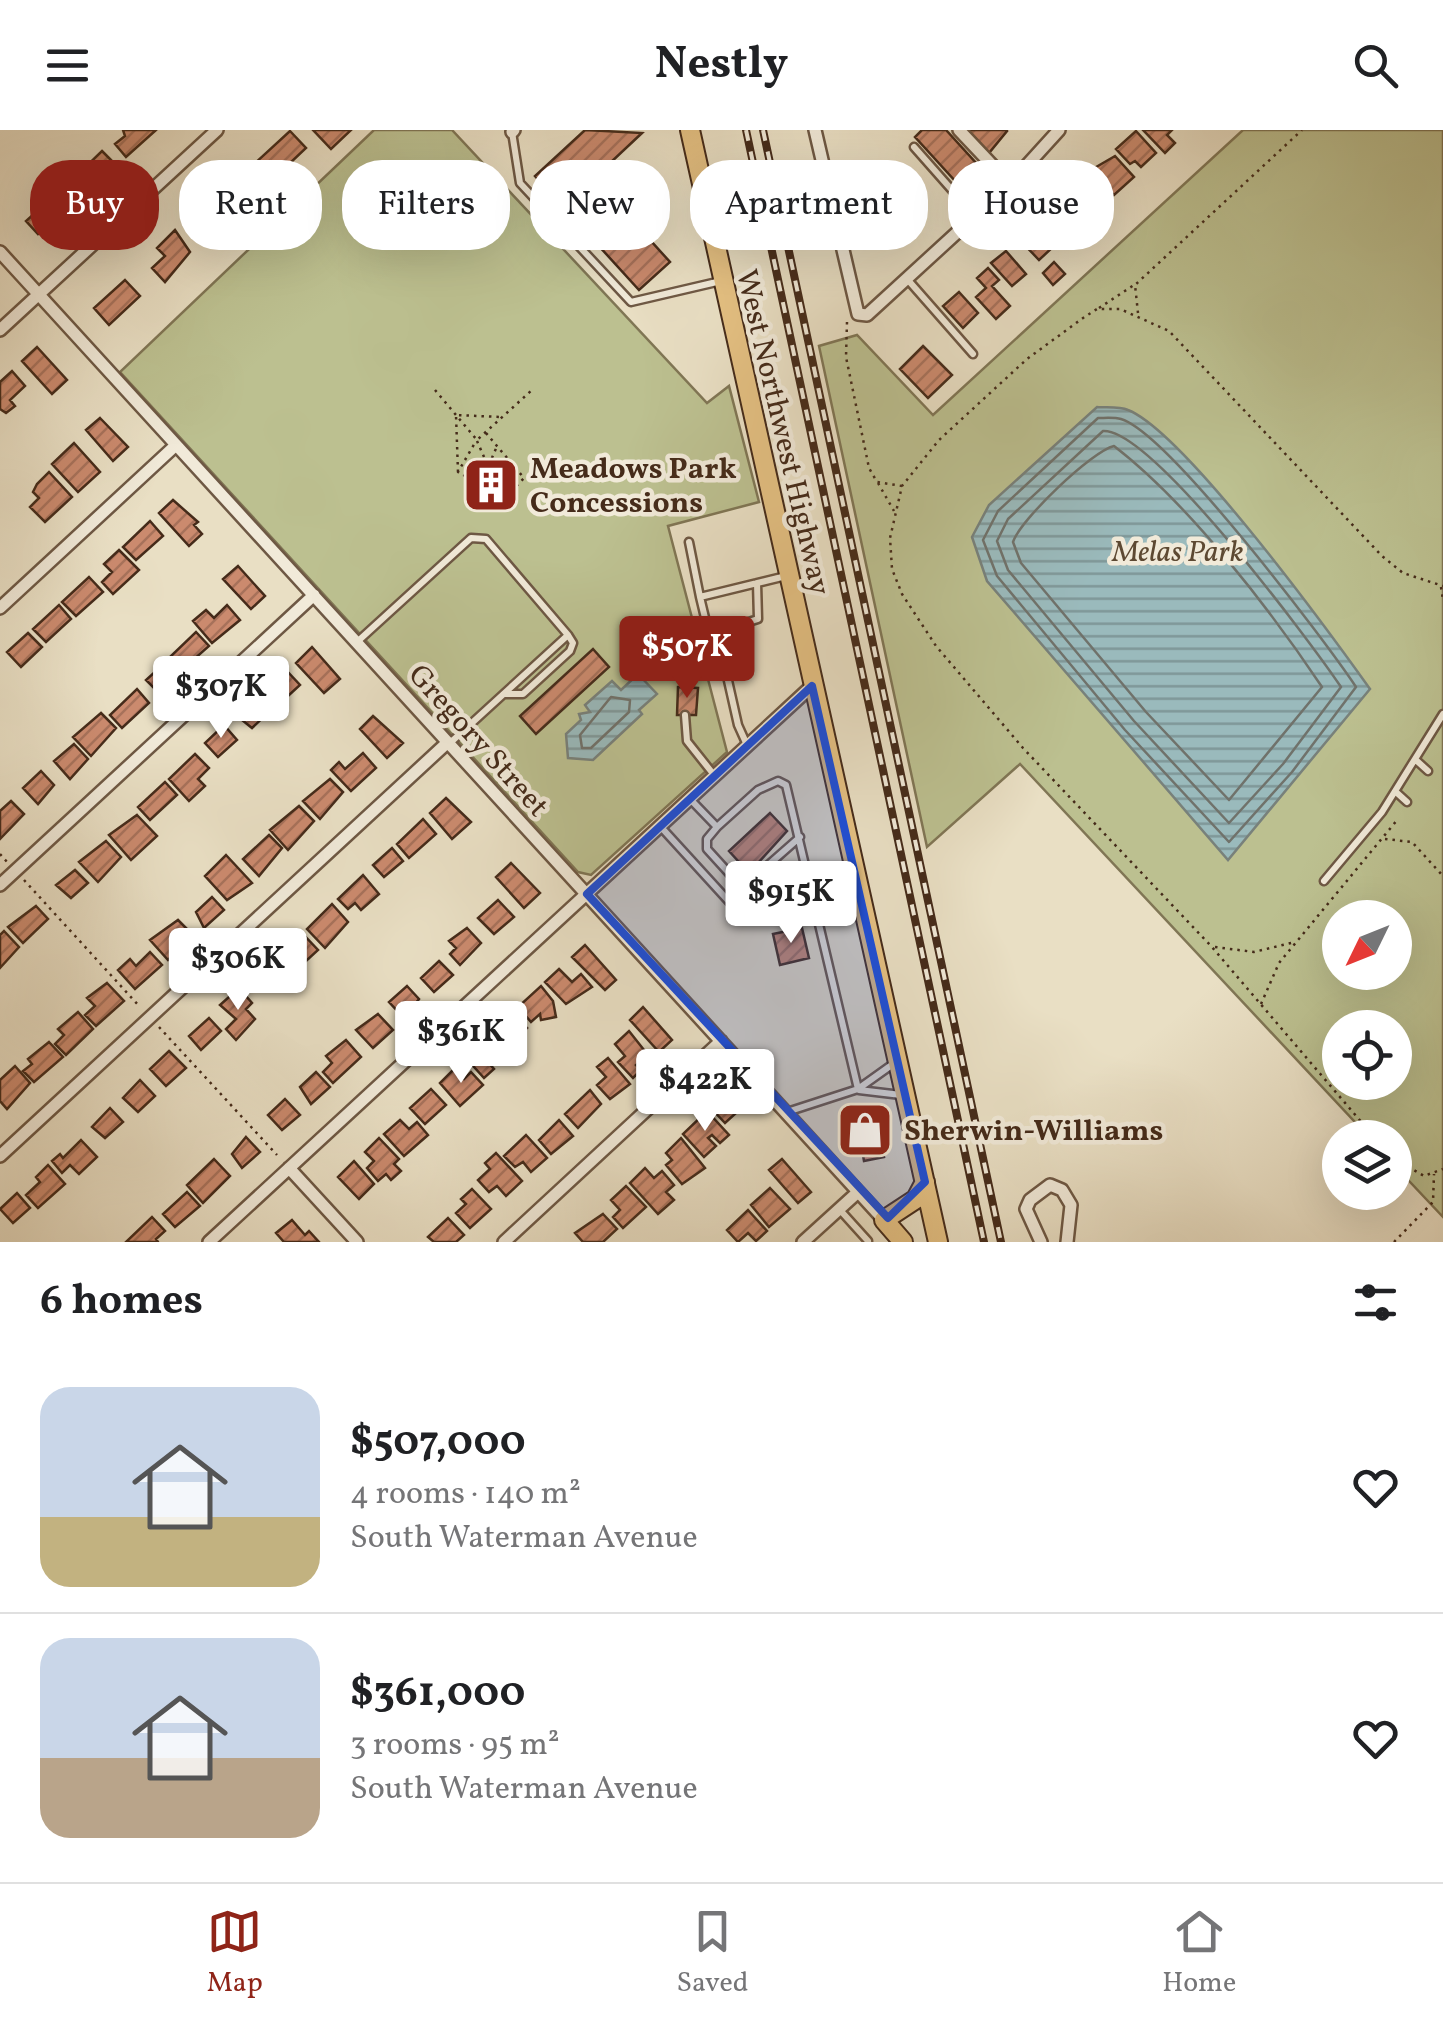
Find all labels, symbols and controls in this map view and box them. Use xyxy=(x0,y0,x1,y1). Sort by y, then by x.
text: Nestly xyxy=(655,34,788,97)
icon: menu xyxy=(40,38,95,93)
icon: search xyxy=(1348,38,1403,93)
chip: Buy xyxy=(30,160,159,250)
chip: Rent xyxy=(179,160,322,250)
chip: Filters xyxy=(342,160,510,250)
chip: New xyxy=(530,160,670,250)
chip: Apartment xyxy=(690,160,928,250)
chip: House xyxy=(948,160,1114,250)
street label: West Northwest Highway xyxy=(724,266,840,599)
place label: Meadows Park Concessions xyxy=(530,449,737,525)
building icon: Meadows Park Concessions xyxy=(461,455,521,515)
park label: Melas Park xyxy=(1111,532,1244,574)
pin: $507K xyxy=(617,616,757,701)
text: $507K xyxy=(641,626,733,670)
pin: $307K xyxy=(151,656,291,741)
street label: Gregory Street xyxy=(397,656,558,827)
text: $307K xyxy=(175,666,267,710)
pin: $915K xyxy=(721,861,861,946)
text: $915K xyxy=(748,871,834,915)
north arrow xyxy=(1322,900,1412,990)
map controls xyxy=(1322,900,1412,1210)
pin: $306K xyxy=(168,928,308,1013)
text: $306K xyxy=(191,938,285,982)
pin: $361K xyxy=(391,1001,531,1086)
button: locate xyxy=(1322,1010,1412,1100)
text: $361K xyxy=(417,1011,505,1055)
pin: $422K xyxy=(635,1049,775,1134)
text: $422K xyxy=(658,1059,752,1103)
shop icon: Sherwin-Williams xyxy=(835,1100,895,1160)
place label: Sherwin-Williams xyxy=(904,1111,1163,1153)
button: layers xyxy=(1322,1120,1412,1210)
text: 6 homes xyxy=(40,1273,203,1332)
icon: filters xyxy=(1348,1275,1403,1330)
text: $507,000 xyxy=(350,1414,526,1473)
icon: home xyxy=(120,1427,240,1547)
icon: heart xyxy=(1348,1460,1403,1515)
text: 4 rooms · 140 m² xyxy=(350,1473,581,1517)
text: South Waterman Avenue xyxy=(350,1517,698,1561)
text: $361,000 xyxy=(350,1665,525,1724)
icon: home xyxy=(120,1678,240,1798)
icon: heart xyxy=(1348,1711,1403,1766)
text: 3 rooms · 95 m² xyxy=(350,1724,560,1768)
text: South Waterman Avenue xyxy=(350,1768,698,1812)
tab: Map xyxy=(207,1904,263,2003)
tab: Saved xyxy=(676,1904,749,2003)
tab: Home xyxy=(1162,1904,1236,2003)

